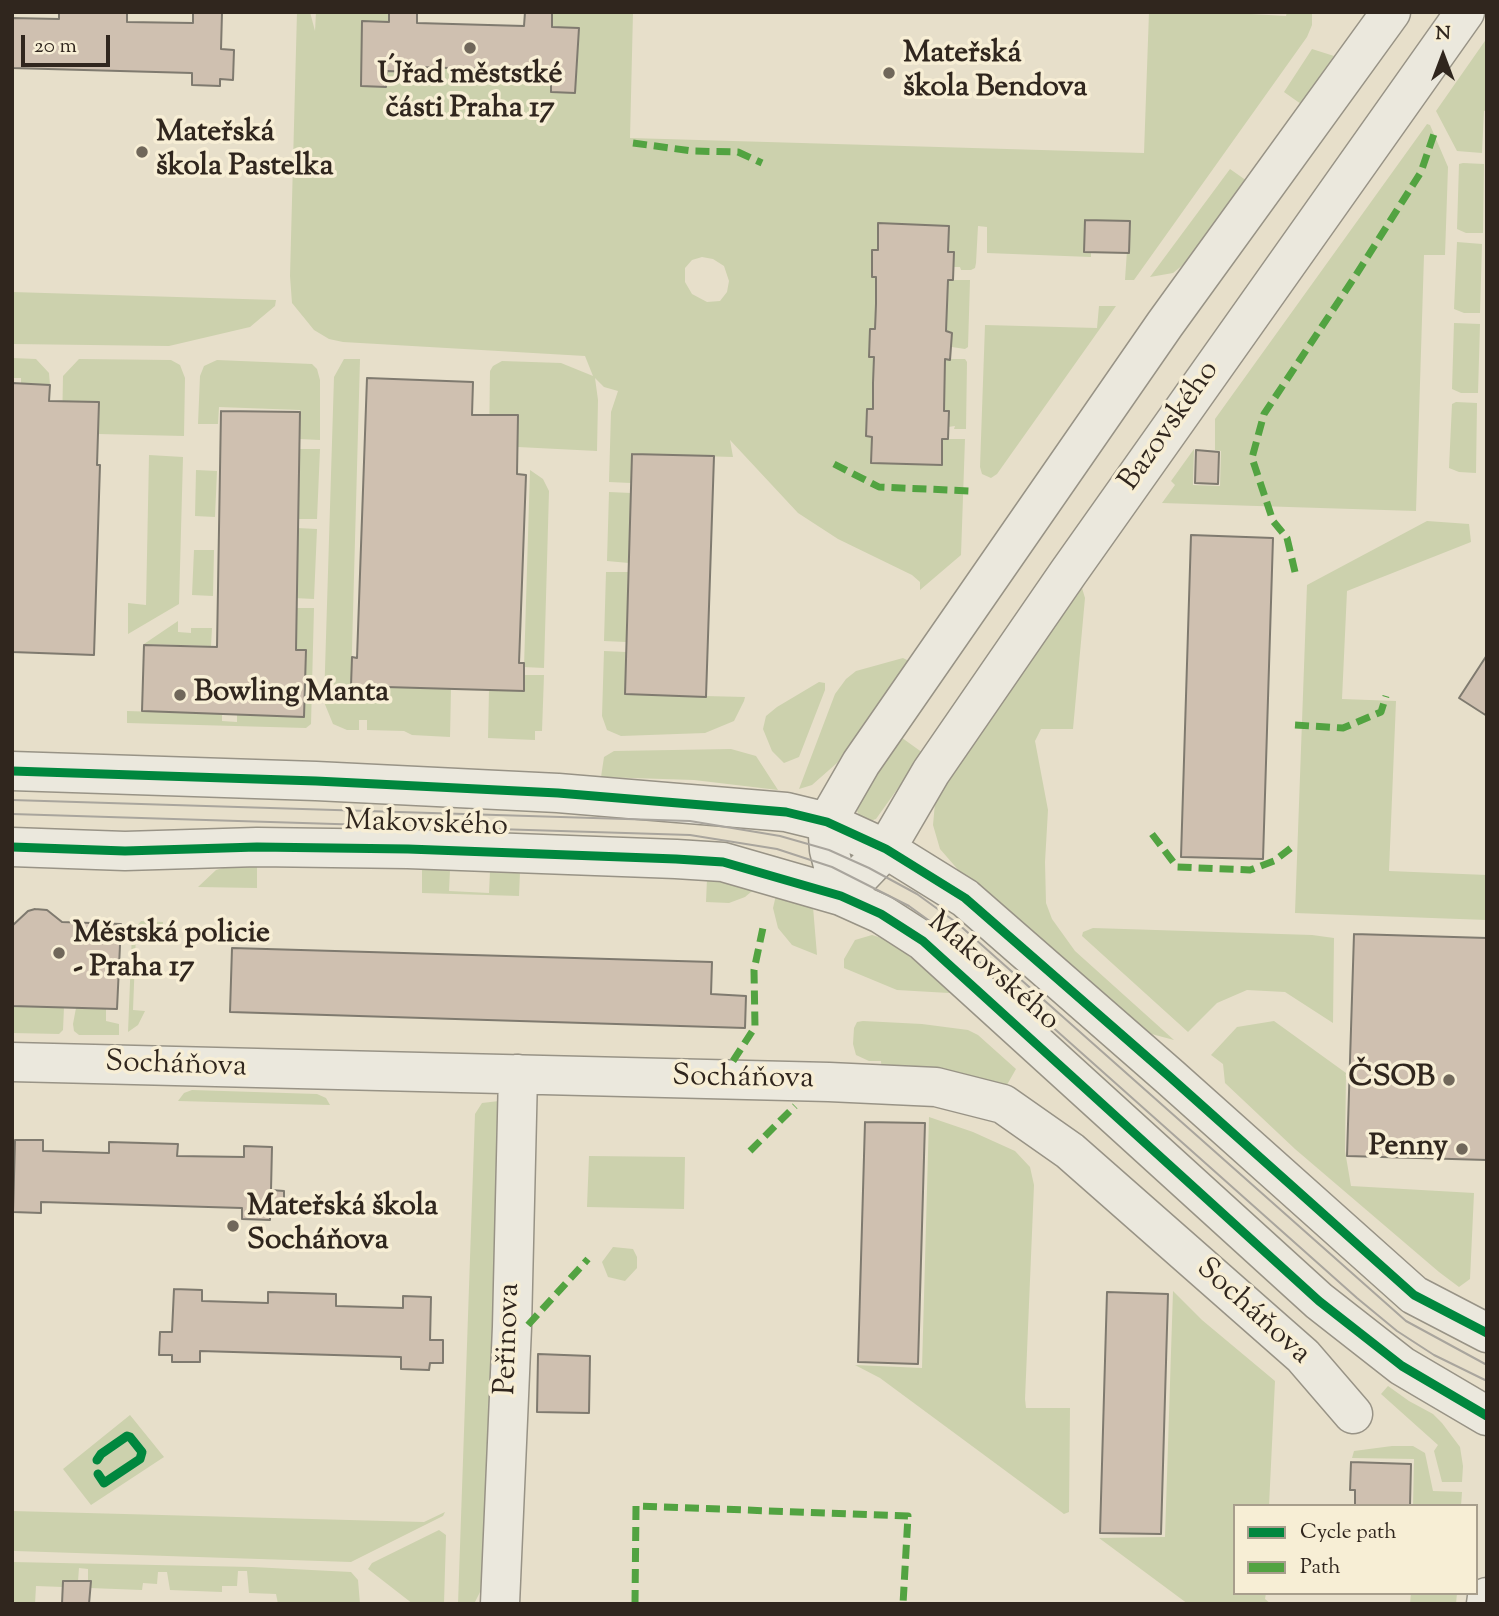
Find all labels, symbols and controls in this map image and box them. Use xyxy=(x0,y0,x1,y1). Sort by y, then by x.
scale bar xyxy=(24,21,114,65)
north arrow xyxy=(1408,21,1478,91)
text: N xyxy=(1435,21,1451,48)
text: 20 m xyxy=(34,32,77,62)
place label: Mateřská škola Bendova xyxy=(903,38,1087,108)
marker: Úřad měststké části Praha 17 xyxy=(462,40,478,56)
place label: Úřad měststké části Praha 17 xyxy=(378,59,562,130)
marker: Mateřská škola Bendova xyxy=(881,65,897,81)
place label: Mateřská škola Pastelka xyxy=(156,117,333,188)
marker: Mateřská škola Pastelka xyxy=(134,144,150,160)
street label: Bazovského xyxy=(1113,355,1229,499)
place label: Bowling Manta xyxy=(194,677,389,713)
marker: Bowling Manta xyxy=(172,687,188,703)
street label: Makovského xyxy=(344,805,508,847)
street label: Makovského xyxy=(918,906,1066,1040)
place label: Městská policie - Praha 17 xyxy=(73,918,270,988)
marker: Městská policie - Praha 17 xyxy=(51,945,67,961)
street label: Socháňova xyxy=(105,1047,247,1087)
street label: Socháňova xyxy=(672,1061,814,1099)
place label: ČSOB xyxy=(1348,1062,1435,1098)
marker: ČSOB xyxy=(1441,1072,1457,1088)
place label: Penny xyxy=(1369,1131,1448,1167)
marker: Penny xyxy=(1454,1141,1470,1157)
place label: Mateřská škola Socháňova xyxy=(247,1191,438,1262)
marker: Mateřská škola Socháňova xyxy=(225,1218,241,1234)
street label: Socháňova xyxy=(1187,1252,1317,1374)
street label: Peřinova xyxy=(490,1282,530,1396)
legend xyxy=(1233,1504,1478,1595)
text: Cycle path xyxy=(1300,1518,1397,1548)
text: Path xyxy=(1300,1553,1341,1583)

